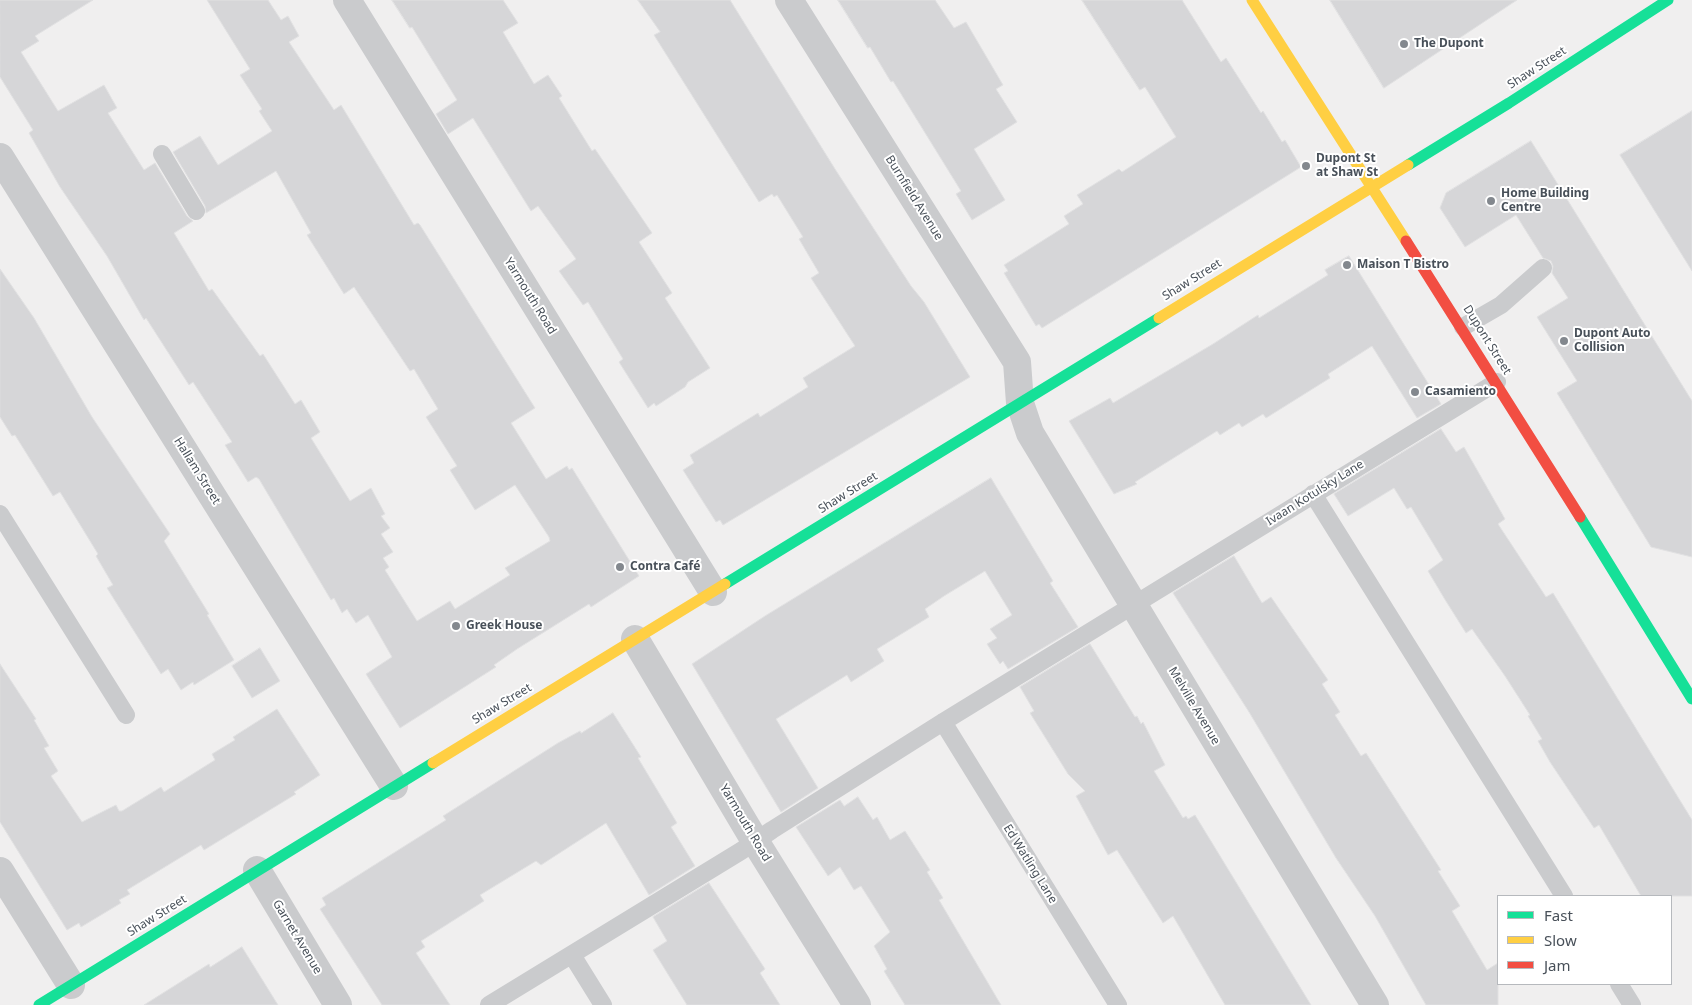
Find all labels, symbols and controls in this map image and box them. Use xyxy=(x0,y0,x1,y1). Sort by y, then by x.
place label: The Dupont xyxy=(1414,37,1484,51)
marker: The Dupont xyxy=(1398,38,1410,50)
street label: Shaw Street xyxy=(1505,44,1569,92)
place label: Dupont St at Shaw St xyxy=(1316,152,1378,180)
street label: Burnfield Avenue xyxy=(882,153,946,243)
marker: Dupont St at Shaw St xyxy=(1300,160,1312,172)
place label: Home Building Centre xyxy=(1501,187,1589,215)
marker: Home Building Centre xyxy=(1485,195,1497,207)
street label: Yarmouth Road xyxy=(501,255,559,337)
street label: Shaw Street xyxy=(1160,256,1224,304)
place label: Maison T Bistro xyxy=(1357,258,1449,272)
marker: Maison T Bistro xyxy=(1341,259,1353,271)
street label: Dupont Street xyxy=(1460,303,1514,377)
place label: Dupont Auto Collision xyxy=(1574,327,1651,355)
marker: Dupont Auto Collision xyxy=(1558,335,1570,347)
place label: Casamiento xyxy=(1425,385,1496,399)
marker: Casamiento xyxy=(1409,386,1421,398)
street label: Hallam Street xyxy=(171,435,223,507)
street label: Ivaan Kotulsky Lane xyxy=(1264,457,1366,529)
street label: Shaw Street xyxy=(816,469,880,517)
place label: Contra Café xyxy=(630,560,700,574)
marker: Contra Café xyxy=(614,561,626,573)
place label: Greek House xyxy=(466,619,542,633)
marker: Greek House xyxy=(450,620,462,632)
street label: Melville Avenue xyxy=(1165,665,1223,747)
street label: Shaw Street xyxy=(470,681,534,727)
street label: Yarmouth Road xyxy=(716,782,774,864)
street label: Ed Watling Lane xyxy=(1000,822,1060,906)
street label: Shaw Street xyxy=(125,892,189,940)
legend xyxy=(1497,895,1672,985)
street label: Garnet Avenue xyxy=(269,897,325,977)
text: Fast xyxy=(1544,905,1573,925)
text: Slow xyxy=(1544,930,1577,950)
text: Jam xyxy=(1544,955,1571,975)

